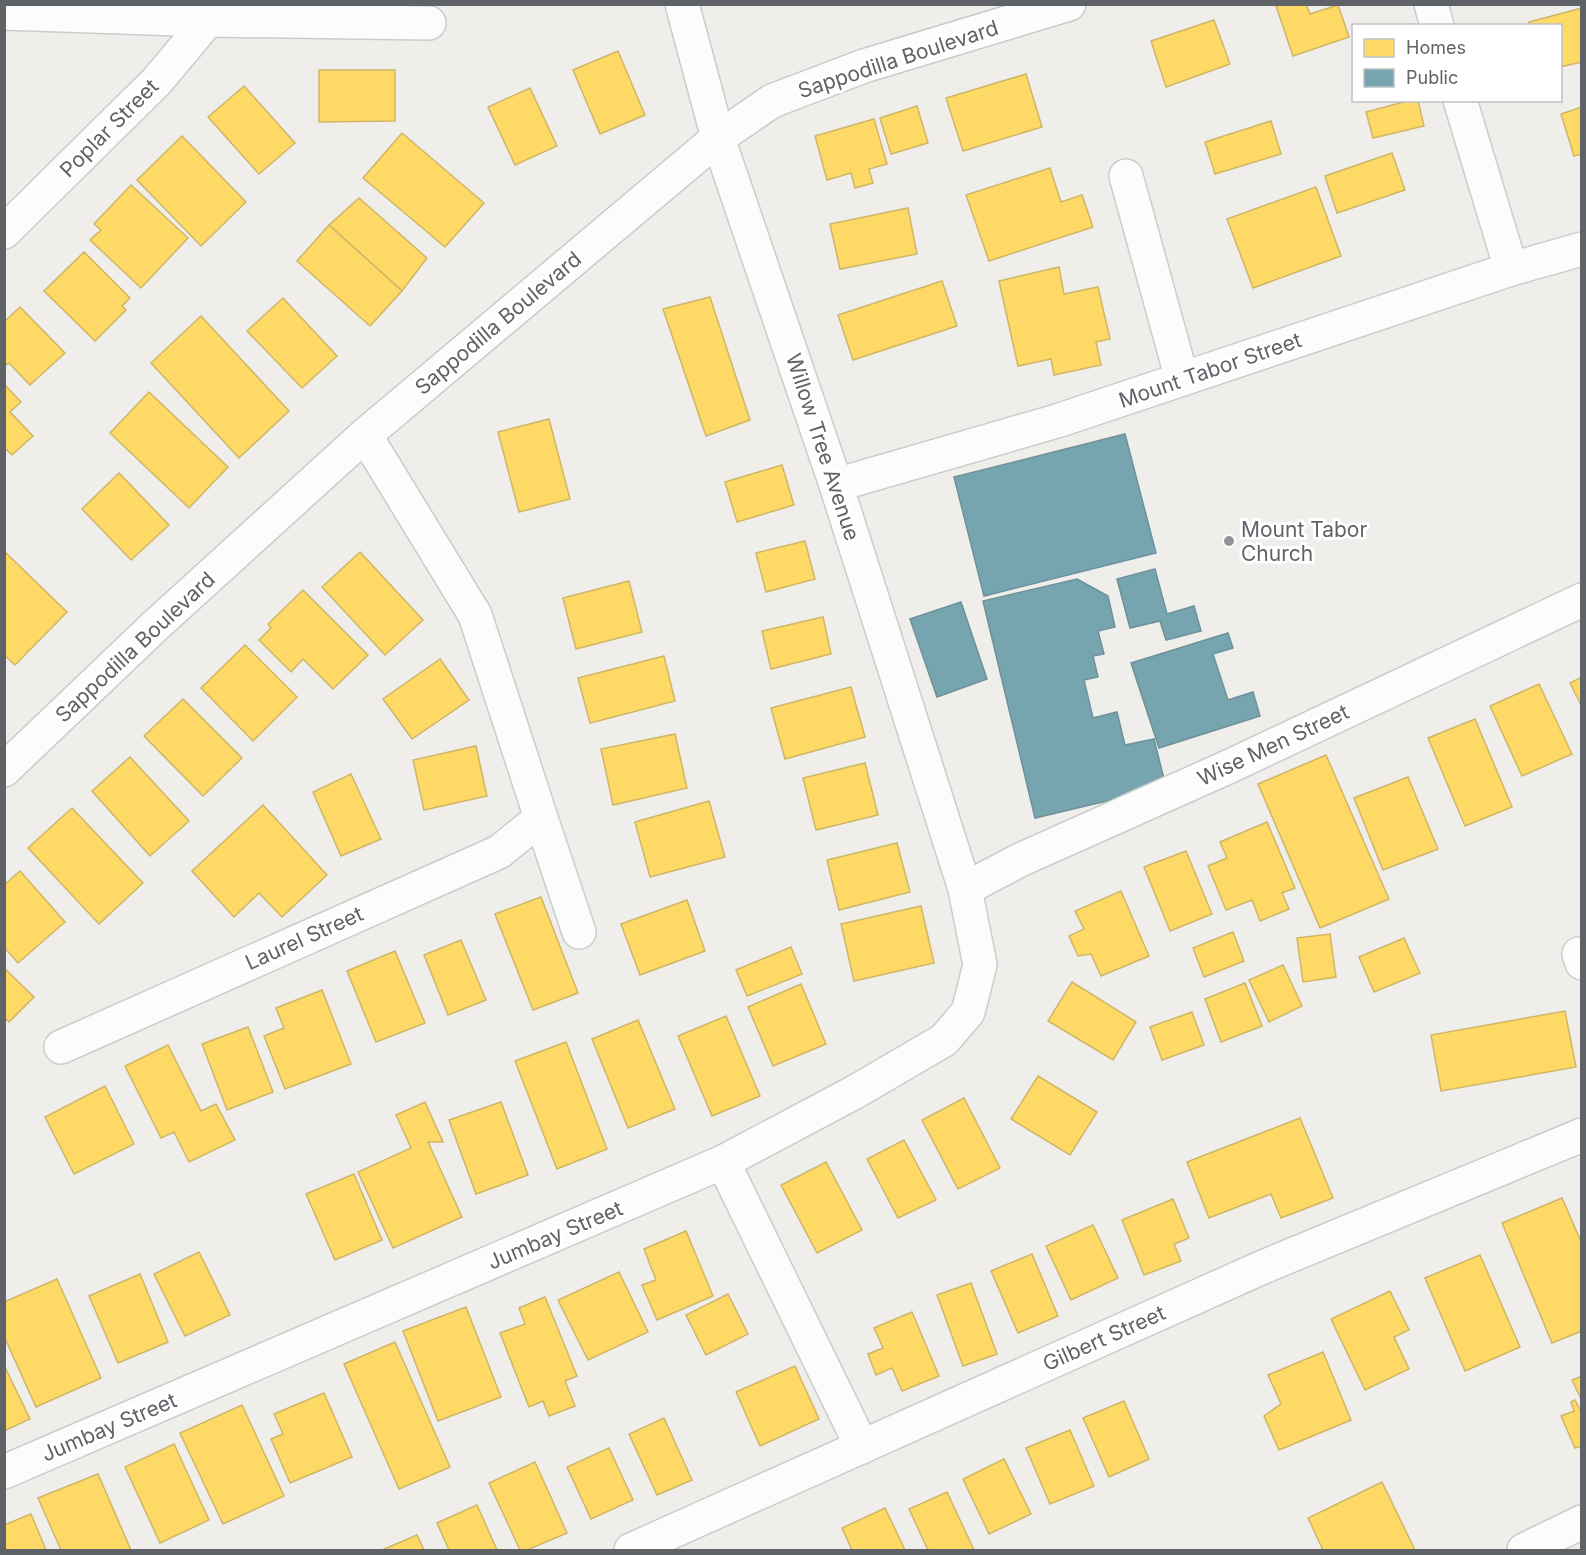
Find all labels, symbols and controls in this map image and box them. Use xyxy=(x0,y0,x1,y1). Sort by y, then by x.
street label: Sappodilla Boulevard xyxy=(795,15,1001,103)
legend xyxy=(1352,24,1562,102)
text: Homes xyxy=(1406,37,1466,58)
text: Public xyxy=(1406,67,1458,88)
street label: Poplar Street xyxy=(55,74,163,182)
street label: Sappodilla Boulevard xyxy=(410,246,586,400)
street label: Mount Tabor Street xyxy=(1115,327,1305,413)
street label: Willow Tree Avenue xyxy=(781,350,865,544)
place label: Mount Tabor Church xyxy=(1241,517,1367,566)
marker: Mount Tabor Church xyxy=(1222,534,1236,548)
street label: Sappodilla Boulevard xyxy=(50,567,220,727)
street label: Wise Men Street xyxy=(1193,699,1353,791)
street label: Laurel Street xyxy=(241,901,367,975)
street label: Jumbay Street xyxy=(484,1195,626,1275)
street label: Gilbert Street xyxy=(1039,1300,1169,1376)
street label: Jumbay Street xyxy=(38,1387,180,1467)

